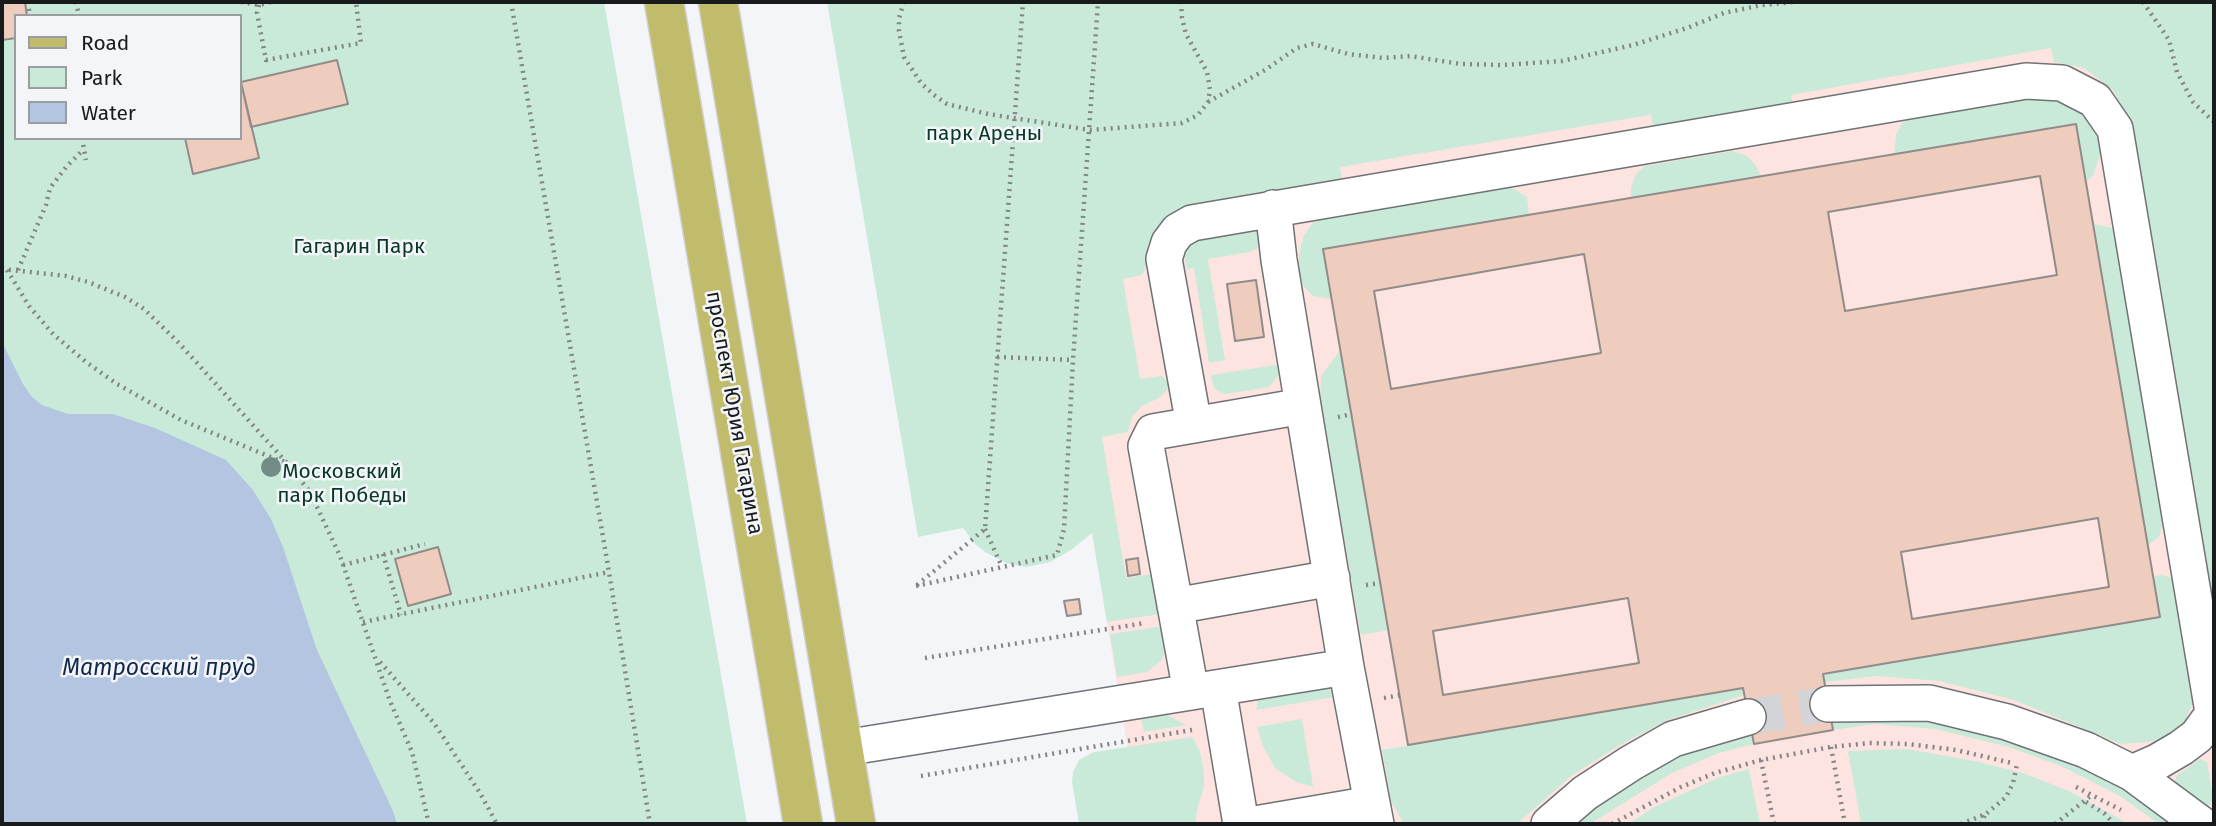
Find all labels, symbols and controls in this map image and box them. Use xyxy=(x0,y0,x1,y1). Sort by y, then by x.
legend xyxy=(14,14,242,140)
text: Road xyxy=(81,30,129,56)
text: Park xyxy=(81,65,122,91)
text: Water xyxy=(81,100,136,126)
park label: парк Арены xyxy=(926,121,1042,147)
park label: Гагарин Парк xyxy=(293,234,425,260)
street label: проспект Юрия Гагарина xyxy=(700,289,768,537)
park label: Московский парк Победы xyxy=(277,459,407,509)
water label: Матросский пруд xyxy=(62,655,256,683)

